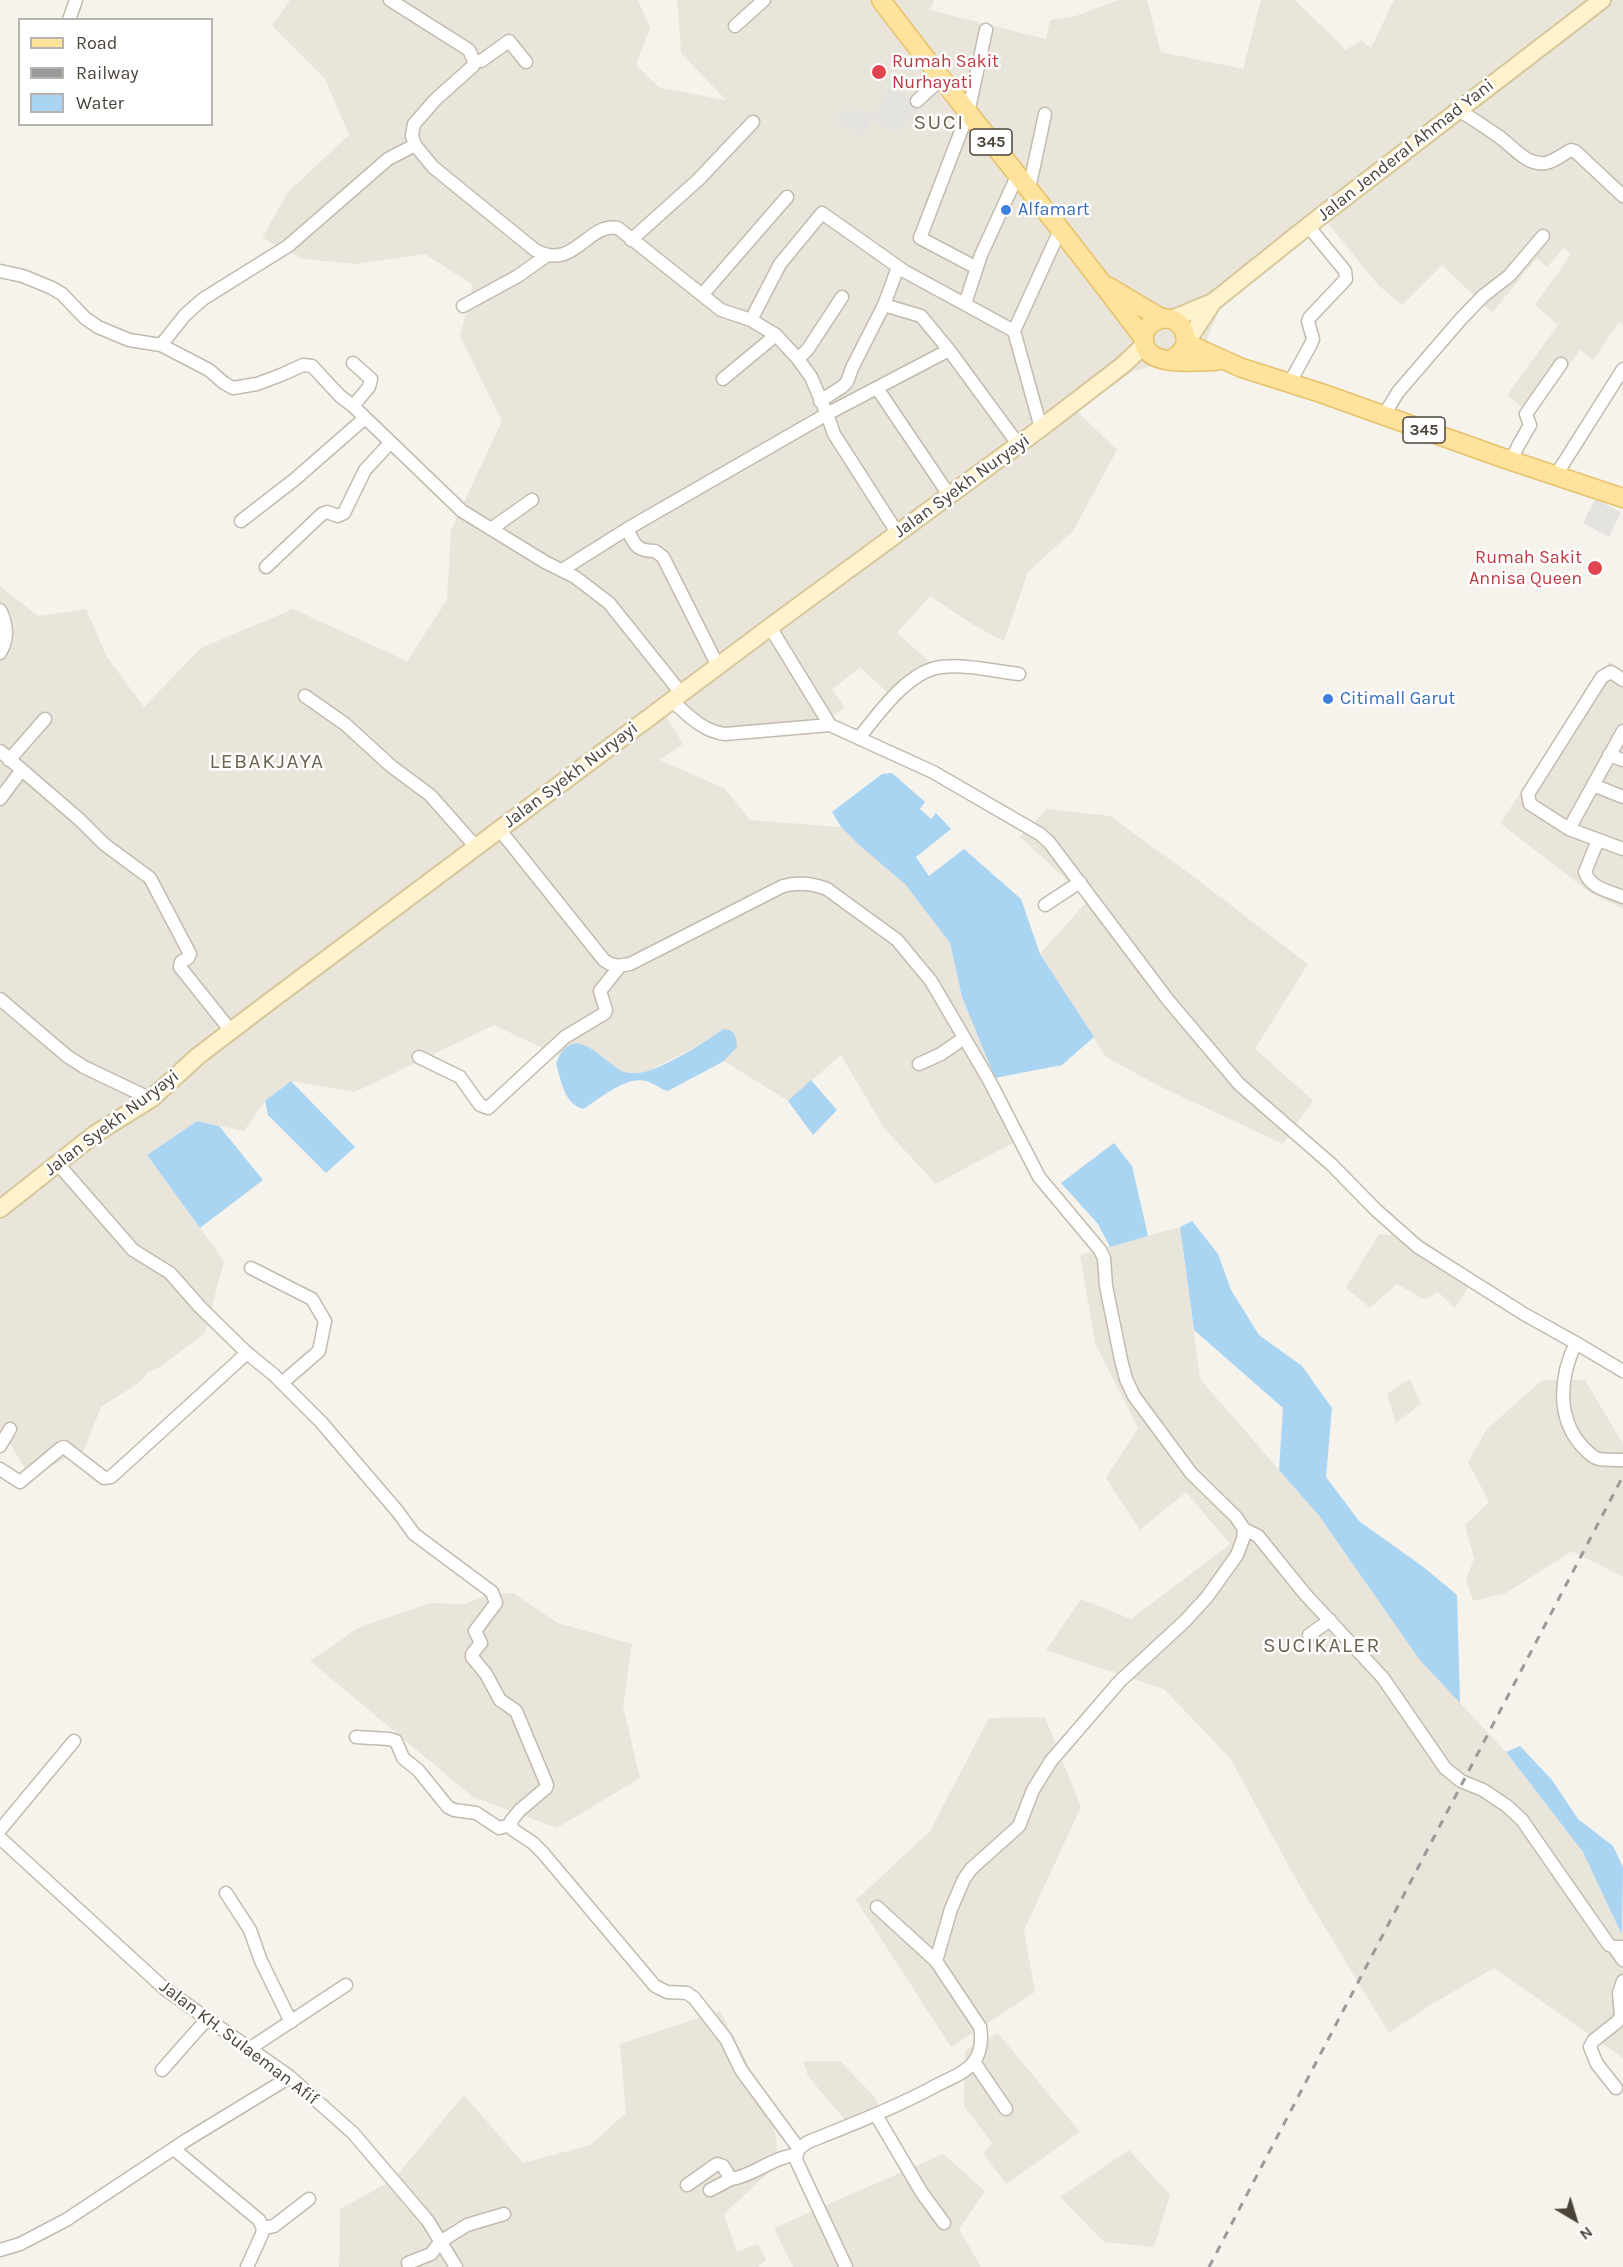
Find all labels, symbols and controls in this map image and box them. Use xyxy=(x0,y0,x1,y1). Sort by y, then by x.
legend xyxy=(18,18,213,126)
text: Road xyxy=(76,32,117,54)
place label: Rumah Sakit Nurhayati xyxy=(892,51,999,94)
text: Railway xyxy=(76,62,139,84)
marker: Rumah Sakit Nurhayati xyxy=(870,63,888,81)
street label: Jalan Jenderal Ahmad Yani xyxy=(1313,74,1499,226)
text: Water xyxy=(76,92,124,114)
district label: SUCI xyxy=(913,110,965,136)
road number: 345 xyxy=(970,129,1012,155)
place label: Alfamart xyxy=(1018,199,1089,221)
marker: Alfamart xyxy=(999,203,1013,217)
road number: 345 xyxy=(1403,417,1445,443)
street label: Jalan Syekh Nuryayi xyxy=(890,429,1034,543)
place label: Rumah Sakit Annisa Queen xyxy=(1469,547,1582,590)
marker: Rumah Sakit Annisa Queen xyxy=(1586,559,1604,577)
place label: Citimall Garut xyxy=(1340,688,1455,710)
marker: Citimall Garut xyxy=(1321,692,1335,706)
street label: Jalan Syekh Nuryayi xyxy=(499,717,643,833)
district label: LEBAKJAYA xyxy=(209,749,325,775)
street label: Jalan Syekh Nuryayi xyxy=(40,1065,184,1181)
district label: SUCIKALER xyxy=(1263,1633,1381,1659)
street label: Jalan KH. Sulaeman Afif xyxy=(155,1976,323,2110)
north arrow xyxy=(1545,2189,1605,2249)
text: N xyxy=(1576,2223,1597,2245)

